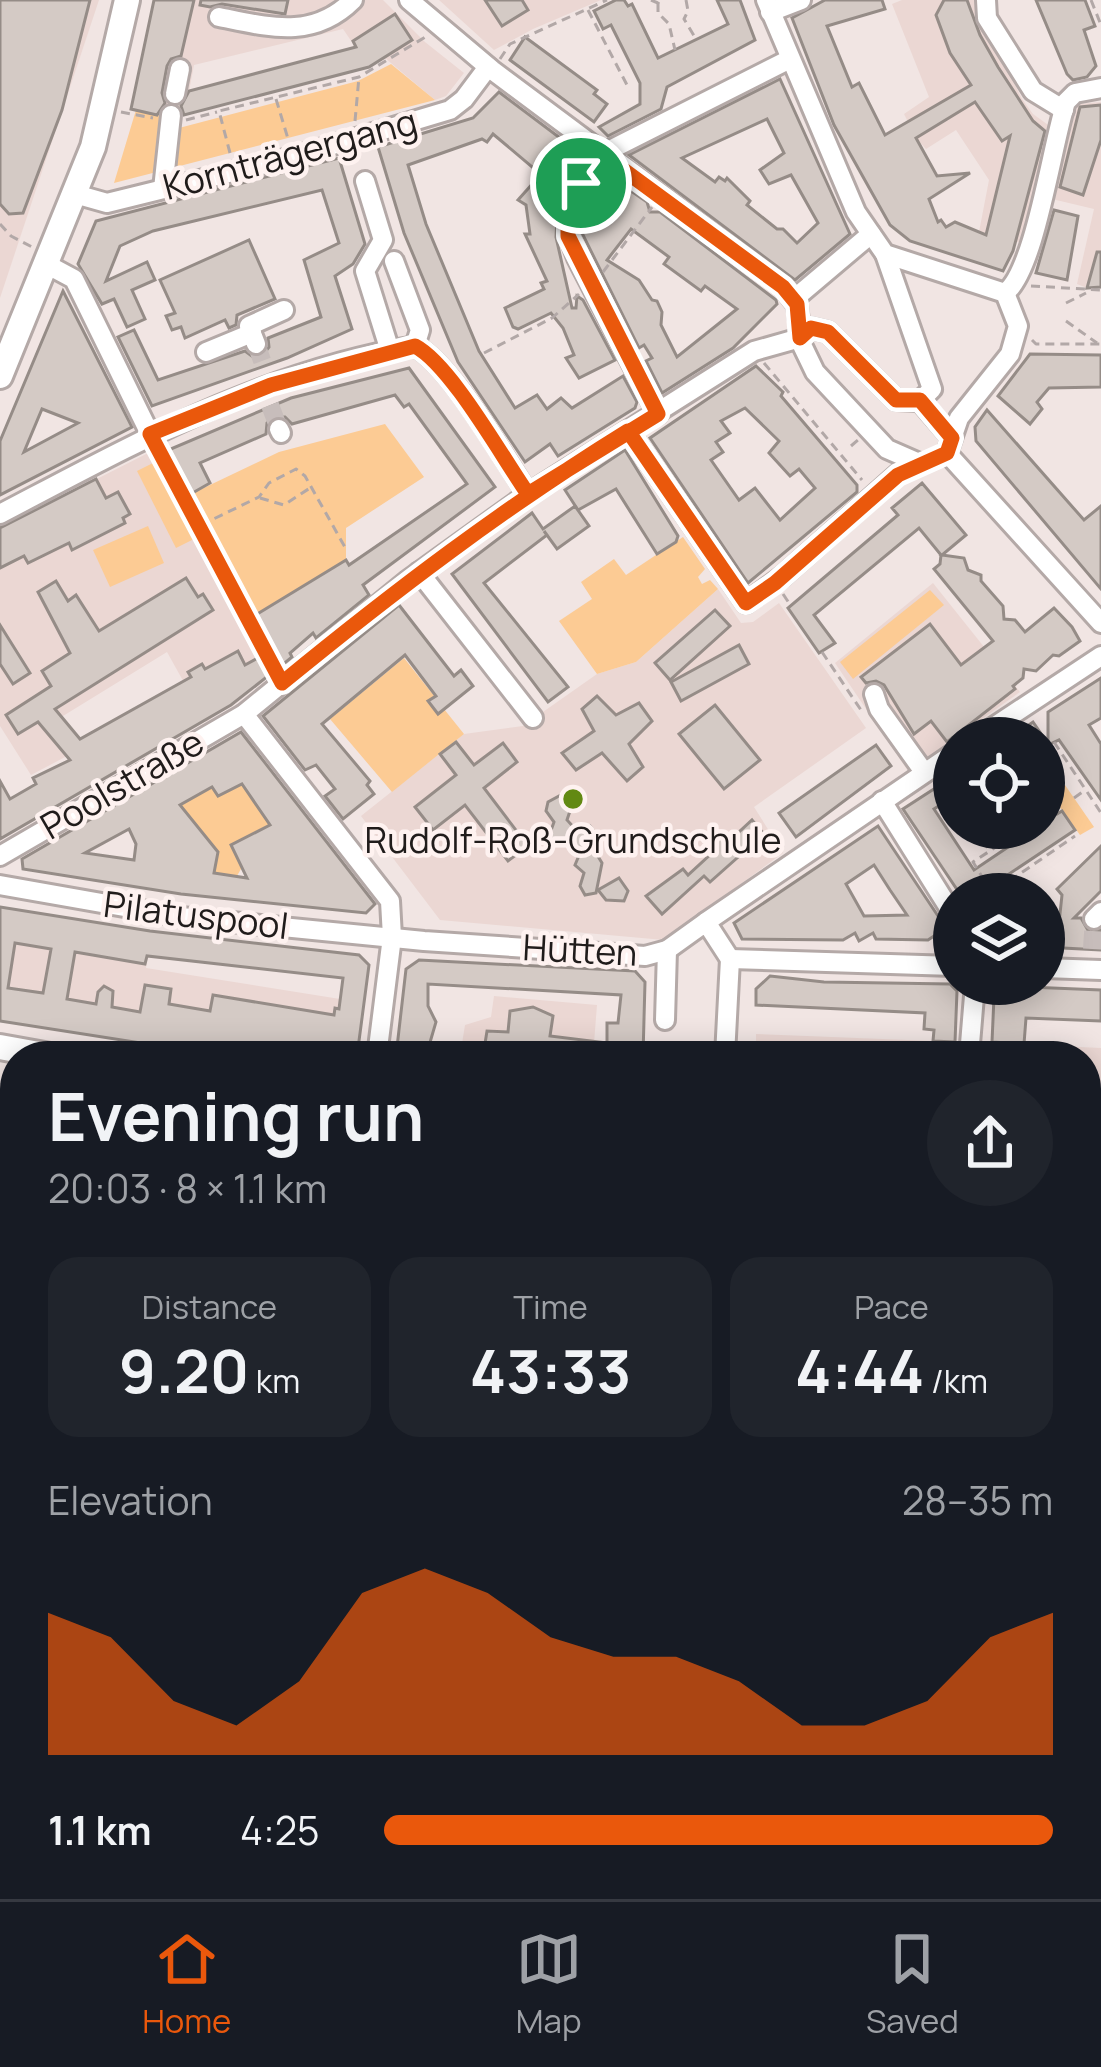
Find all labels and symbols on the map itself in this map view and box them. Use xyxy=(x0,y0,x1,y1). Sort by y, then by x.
street label: Kornträgergang xyxy=(158,96,422,211)
pin xyxy=(530,132,632,234)
street label: Poolstraße xyxy=(31,717,212,850)
marker: Rudolf-Roß-Grundschule xyxy=(560,786,586,812)
place label: Rudolf-Roß-Grundschule xyxy=(364,815,782,864)
street label: Pilatuspool xyxy=(101,879,291,950)
street label: Hütten xyxy=(522,922,639,977)

